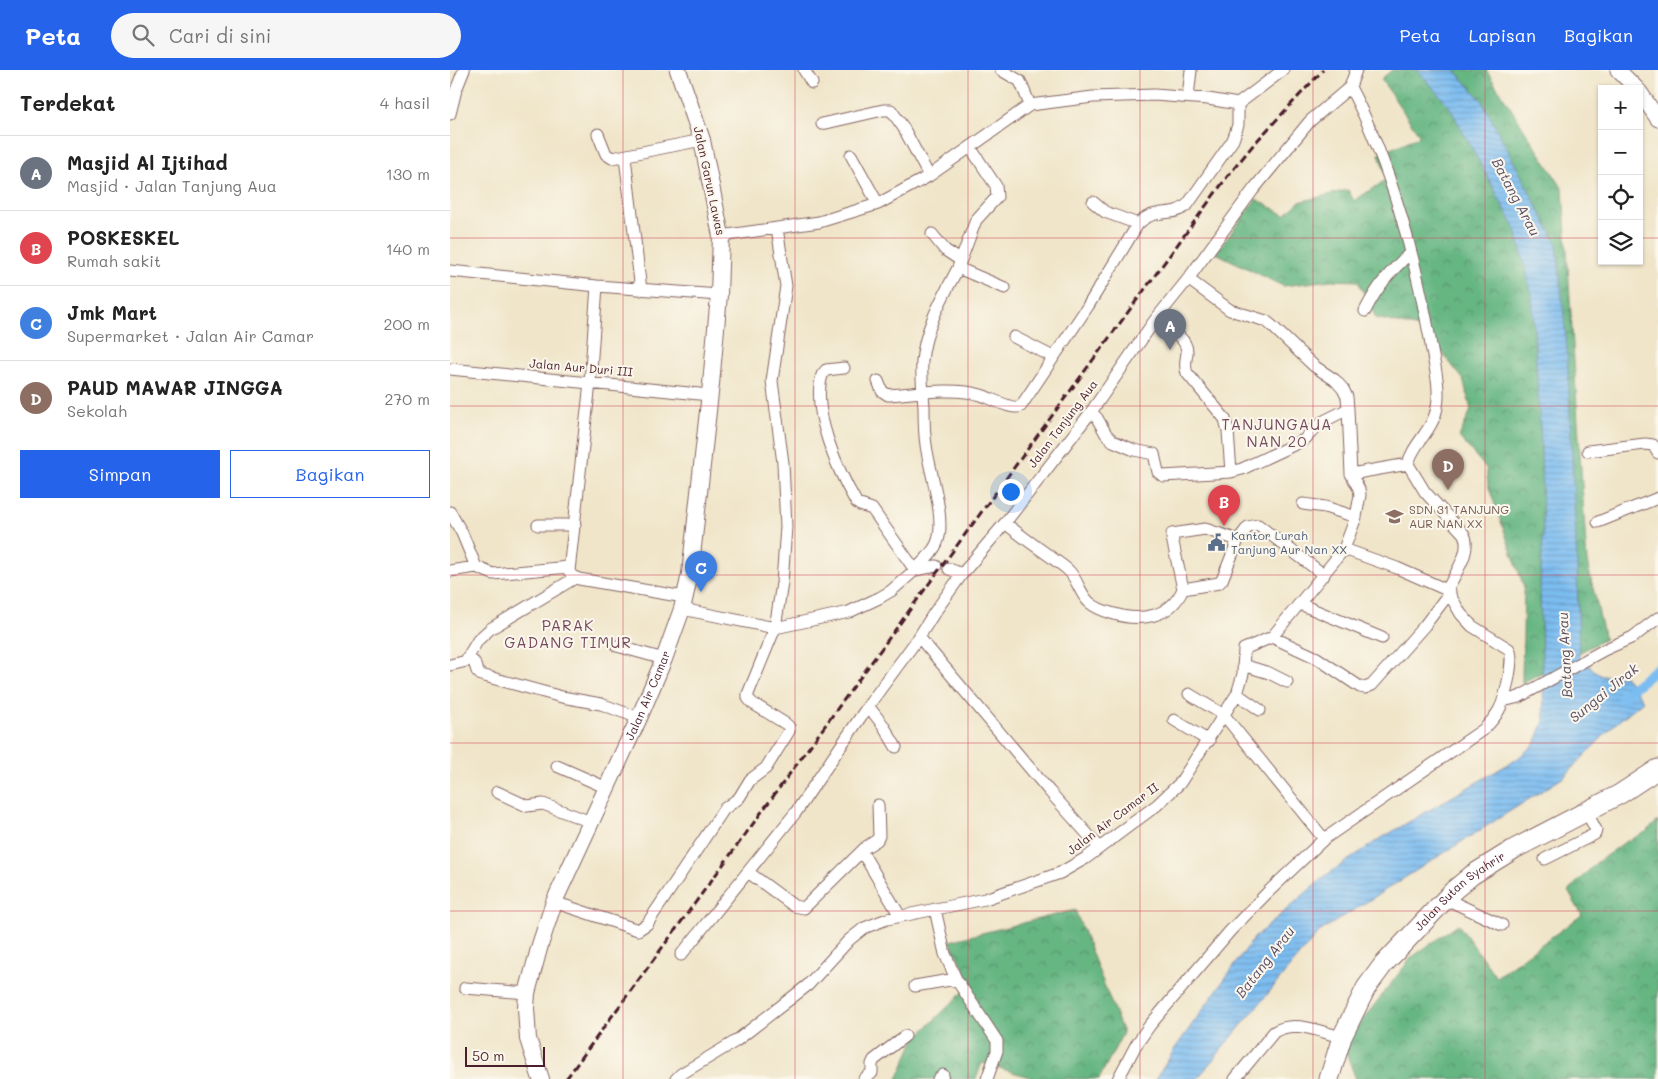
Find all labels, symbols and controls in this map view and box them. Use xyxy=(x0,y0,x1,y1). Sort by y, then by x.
search box xyxy=(111,13,461,58)
text: Peta xyxy=(25,20,81,51)
icon: search xyxy=(129,21,157,49)
text: Cari di sini xyxy=(169,23,271,48)
text: Peta xyxy=(1399,23,1441,47)
text: Lapisan xyxy=(1469,23,1536,47)
text: Bagikan xyxy=(1564,23,1633,47)
map controls xyxy=(1598,85,1643,265)
button: + xyxy=(1598,85,1643,130)
text: Terdekat xyxy=(20,89,115,116)
text: 4 hasil xyxy=(380,92,430,113)
street label: Jalan Garun Lawas xyxy=(691,125,729,237)
button: − xyxy=(1598,130,1643,175)
text: Masjid Al Ijtihad xyxy=(67,150,228,175)
water label: Batang Arau xyxy=(1488,154,1545,239)
text: A xyxy=(30,163,42,184)
text: 130 m xyxy=(386,163,430,184)
text: Masjid · Jalan Tanjung Aua xyxy=(67,175,277,196)
button: locate xyxy=(1598,175,1643,220)
button: layers xyxy=(1598,220,1643,265)
text: POSKESKEL xyxy=(67,225,180,250)
text: B xyxy=(31,238,41,259)
text: 140 m xyxy=(386,238,430,259)
text: Rumah sakit xyxy=(67,250,161,271)
text: Jmk Mart xyxy=(67,300,157,325)
pin: A xyxy=(1154,309,1186,350)
text: C xyxy=(30,313,42,334)
text: 200 m xyxy=(383,313,430,334)
text: Supermarket · Jalan Air Camar xyxy=(67,325,314,346)
street label: Jalan Aur Duri III xyxy=(529,355,634,380)
text: PAUD MAWAR JINGGA xyxy=(67,375,283,400)
street label: Jalan Tanjung Aua xyxy=(1024,376,1101,471)
text: D xyxy=(30,388,42,409)
text: 270 m xyxy=(384,388,430,409)
text: Sekolah xyxy=(67,400,127,421)
district label: TANJUNGAUA NAN 20 xyxy=(1222,414,1333,451)
pin: D xyxy=(1432,449,1464,490)
button: Simpan xyxy=(20,450,220,498)
button: Bagikan xyxy=(230,450,430,498)
your location xyxy=(998,479,1024,505)
pin: B xyxy=(1208,485,1240,526)
place label: SDN 31 TANJUNG AUR NAN XX xyxy=(1409,501,1509,531)
school or university icon: SDN 31 TANJUNG AUR NAN XX xyxy=(1385,507,1405,527)
place label: Kantor Lurah Tanjung Aur Nan XX xyxy=(1231,527,1347,557)
public building icon: Kantor Lurah Tanjung Aur Nan XX xyxy=(1207,533,1227,553)
pin: C xyxy=(685,551,717,592)
water label: Batang Arau xyxy=(1553,612,1576,698)
district label: PARAK GADANG TIMUR xyxy=(504,615,632,652)
street label: Jalan Air Camar xyxy=(621,648,673,743)
water label: Sungai Jirak xyxy=(1565,658,1643,726)
street label: Jalan Air Camar II xyxy=(1064,779,1161,858)
street label: Jalan Sutan Syahrir xyxy=(1410,848,1508,934)
water label: Batang Arau xyxy=(1231,922,1298,1001)
scale bar xyxy=(465,1044,545,1067)
text: 50 m xyxy=(472,1046,504,1065)

